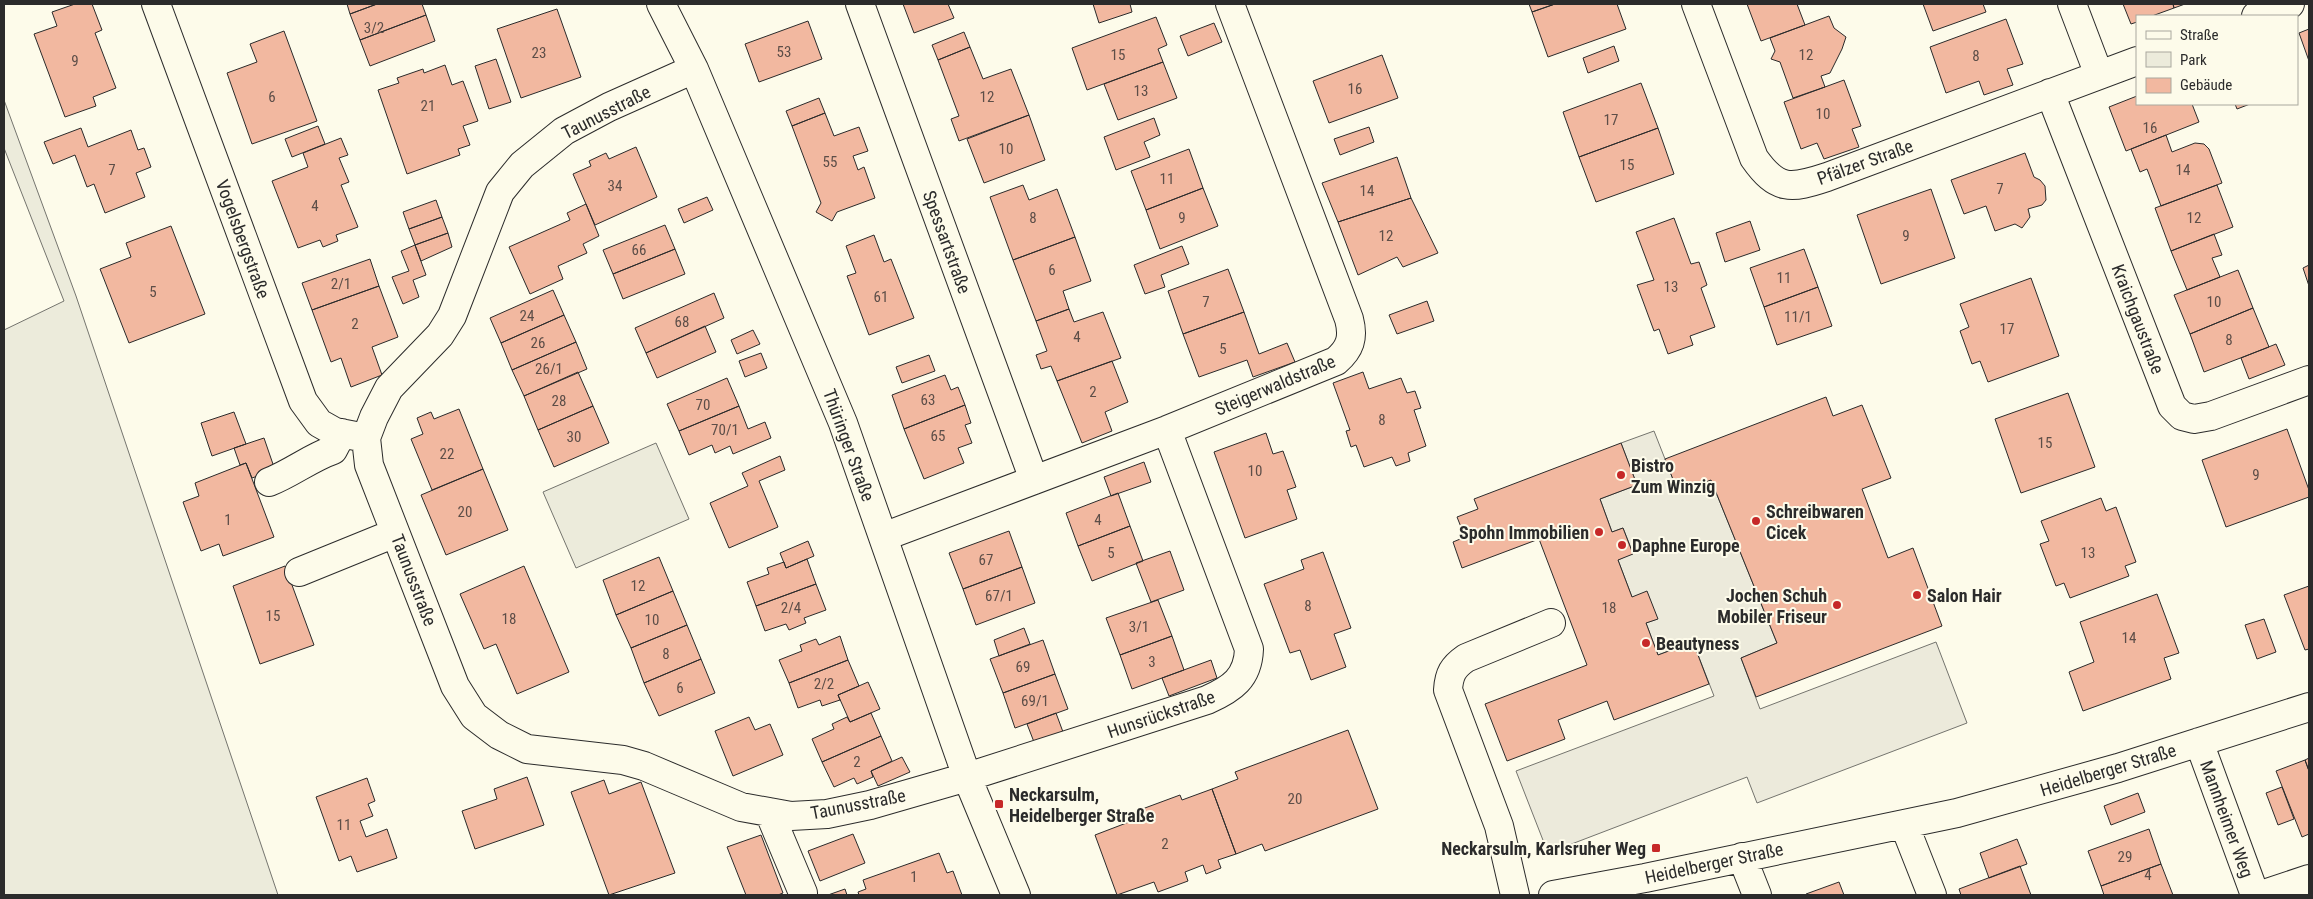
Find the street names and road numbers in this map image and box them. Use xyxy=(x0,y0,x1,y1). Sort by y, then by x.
street label: Taunusstraße xyxy=(558,81,654,143)
street label: Pfälzer Straße xyxy=(1814,135,1916,189)
street label: Vogelsbergstraße xyxy=(212,177,274,301)
street label: Spessartstraße xyxy=(919,188,975,296)
street label: Kraichgaustraße xyxy=(2107,261,2169,377)
street label: Steigerwaldstraße xyxy=(1212,350,1338,420)
street label: Thüringer Straße xyxy=(819,386,879,504)
street label: Taunusstraße xyxy=(387,531,441,629)
street label: Hunsrückstraße xyxy=(1104,686,1218,742)
street label: Heidelberger Straße xyxy=(2037,739,2179,801)
street label: Mannheimer Weg xyxy=(2196,757,2258,881)
street label: Taunusstraße xyxy=(809,784,907,824)
street label: Heidelberger Straße xyxy=(1643,838,1785,888)

